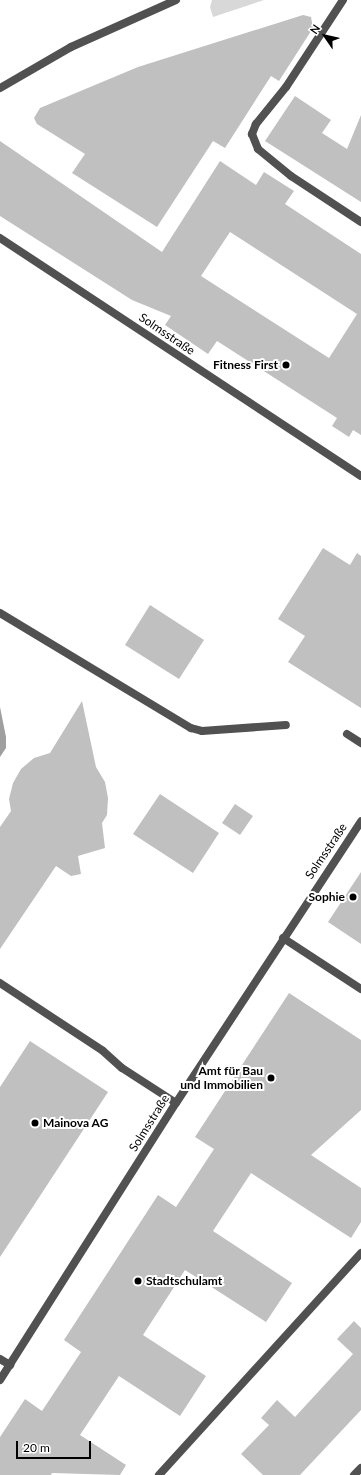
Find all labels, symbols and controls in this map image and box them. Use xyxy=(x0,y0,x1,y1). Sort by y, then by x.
north arrow xyxy=(305,16,345,56)
text: N xyxy=(307,22,322,36)
street label: Solmsstraße xyxy=(136,310,198,358)
place label: Fitness First xyxy=(213,358,278,372)
marker: Fitness First xyxy=(281,360,291,370)
street label: Solmsstraße xyxy=(302,820,350,882)
place label: Sophie xyxy=(309,890,345,904)
marker: Sophie xyxy=(348,892,358,902)
place label: Amt für Bau und Immobilien xyxy=(180,1064,263,1092)
marker: Amt für Bau und Immobilien xyxy=(266,1073,276,1083)
street label: Solmsstraße xyxy=(126,1092,172,1154)
place label: Mainova AG xyxy=(43,1116,109,1130)
marker: Mainova AG xyxy=(30,1118,40,1128)
place label: Stadtschulamt xyxy=(146,1274,222,1288)
marker: Stadtschulamt xyxy=(133,1276,143,1286)
scale bar xyxy=(18,1433,93,1459)
text: 20 m xyxy=(23,1440,50,1455)

